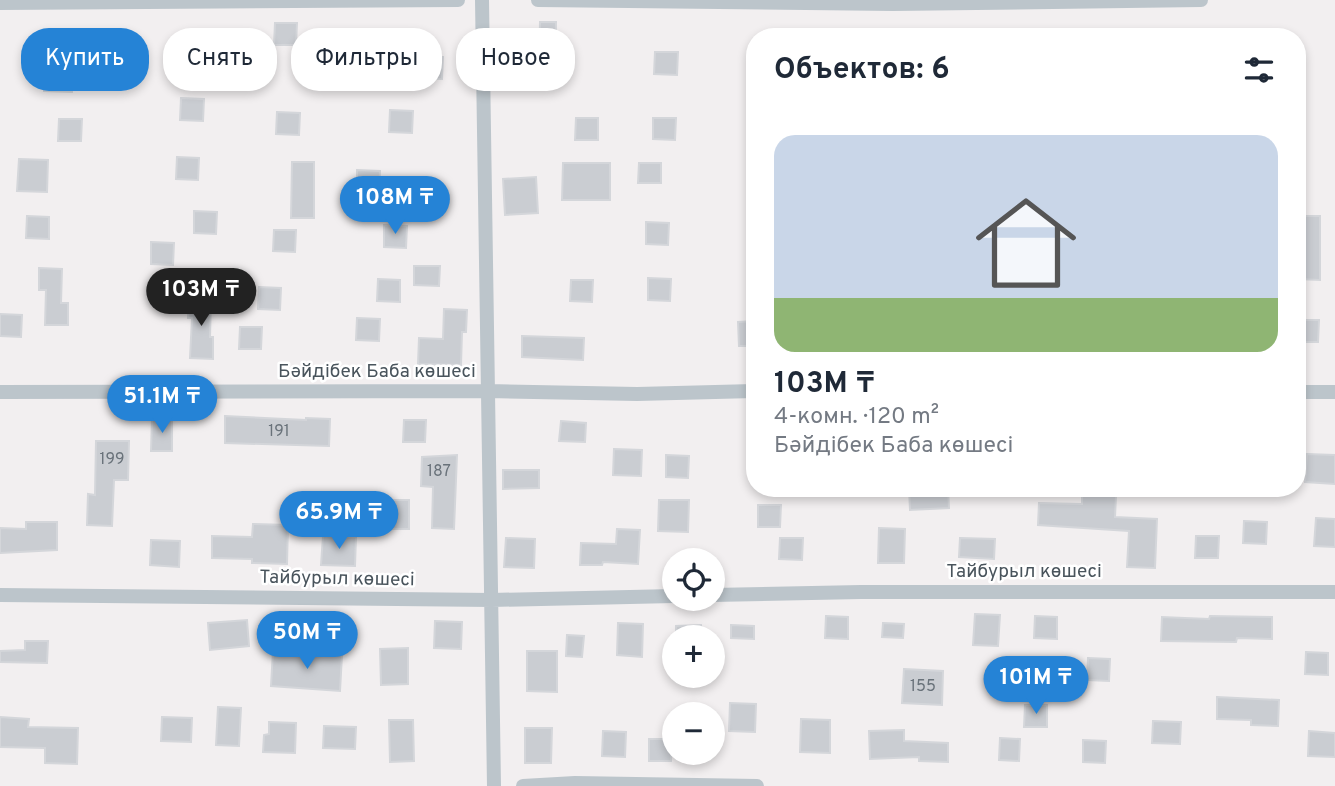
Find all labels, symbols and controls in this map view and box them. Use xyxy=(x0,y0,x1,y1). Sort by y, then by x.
chip: Купить xyxy=(21,28,149,91)
chip: Снять xyxy=(163,28,277,91)
chip: Фильтры xyxy=(291,28,442,91)
chip: Новое xyxy=(456,28,575,91)
icon: filters xyxy=(1240,51,1278,89)
text: Объектов: 6 xyxy=(774,52,950,89)
pin: 108M ₸ xyxy=(338,176,452,236)
icon: home xyxy=(963,180,1089,306)
text: 108M ₸ xyxy=(356,184,434,213)
pin: 103M ₸ xyxy=(144,268,258,328)
text: 103M ₸ xyxy=(162,276,240,305)
street label: Бәйдібек Баба көшесі xyxy=(278,360,476,384)
text: 103M ₸ xyxy=(774,366,875,403)
pin: 51.1M ₸ xyxy=(97,376,227,435)
text: 51.1M ₸ xyxy=(123,383,201,412)
text: 4-комн. · 120 m² xyxy=(774,403,939,432)
house number: 191 xyxy=(268,422,290,442)
text: Бәйдібек Баба көшесі xyxy=(774,432,1013,461)
house number: 199 xyxy=(99,450,125,470)
house number: 187 xyxy=(427,462,451,482)
pin: 65.9M ₸ xyxy=(274,491,404,551)
text: 65.9M ₸ xyxy=(295,499,383,528)
map controls xyxy=(662,548,725,765)
button: locate xyxy=(662,548,725,611)
street label: Тайбурыл көшесі xyxy=(946,560,1102,584)
street label: Тайбурыл көшесі xyxy=(259,566,415,592)
pin: 50M ₸ xyxy=(258,612,356,671)
text: 50M ₸ xyxy=(273,619,341,648)
button: + xyxy=(662,625,725,688)
pin: 101M ₸ xyxy=(979,656,1093,716)
text: 101M ₸ xyxy=(1000,664,1072,693)
house number: 155 xyxy=(910,677,936,697)
button: − xyxy=(662,702,725,765)

